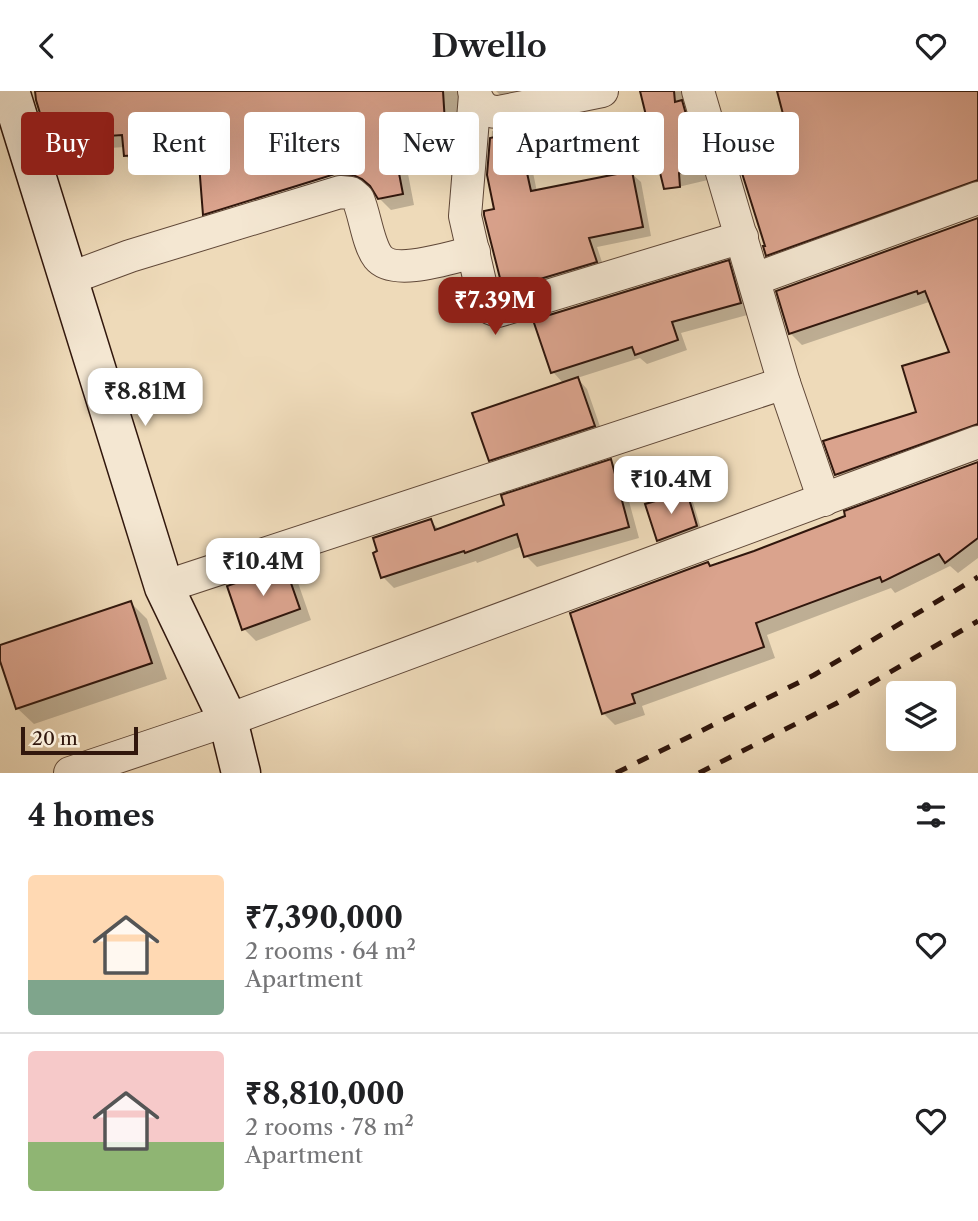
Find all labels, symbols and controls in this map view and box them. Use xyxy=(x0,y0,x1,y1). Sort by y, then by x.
text: Dwello xyxy=(431,26,547,65)
icon: back xyxy=(28,27,66,65)
icon: heart xyxy=(912,27,950,65)
chip: Buy xyxy=(21,112,114,175)
chip: Rent xyxy=(128,112,230,175)
chip: Filters xyxy=(244,112,365,175)
chip: New xyxy=(379,112,479,175)
chip: Apartment xyxy=(493,112,664,175)
chip: House xyxy=(678,112,799,175)
pin: ₹7.39M xyxy=(438,278,552,337)
text: ₹7.39M xyxy=(454,286,536,314)
pin: ₹8.81M xyxy=(88,369,202,428)
text: ₹8.81M xyxy=(104,377,186,405)
pin: ₹10.4M xyxy=(614,457,728,516)
text: ₹10.4M xyxy=(630,465,712,493)
pin: ₹10.4M xyxy=(206,539,320,598)
text: ₹10.4M xyxy=(222,547,304,575)
map controls xyxy=(886,681,956,751)
button: layers xyxy=(886,681,956,751)
scale bar xyxy=(21,724,138,756)
text: 20 m xyxy=(32,727,78,750)
icon: filters xyxy=(912,796,950,834)
text: 4 homes xyxy=(28,797,155,834)
text: ₹7,390,000 xyxy=(245,899,403,936)
icon: home xyxy=(84,903,168,987)
icon: heart xyxy=(912,926,950,964)
text: 2 rooms · 64 m² xyxy=(245,937,416,965)
text: Apartment xyxy=(245,965,363,993)
text: ₹8,810,000 xyxy=(245,1075,405,1112)
icon: home xyxy=(84,1079,168,1163)
icon: heart xyxy=(912,1102,950,1140)
text: 2 rooms · 78 m² xyxy=(245,1113,414,1141)
text: Apartment xyxy=(245,1141,363,1169)

